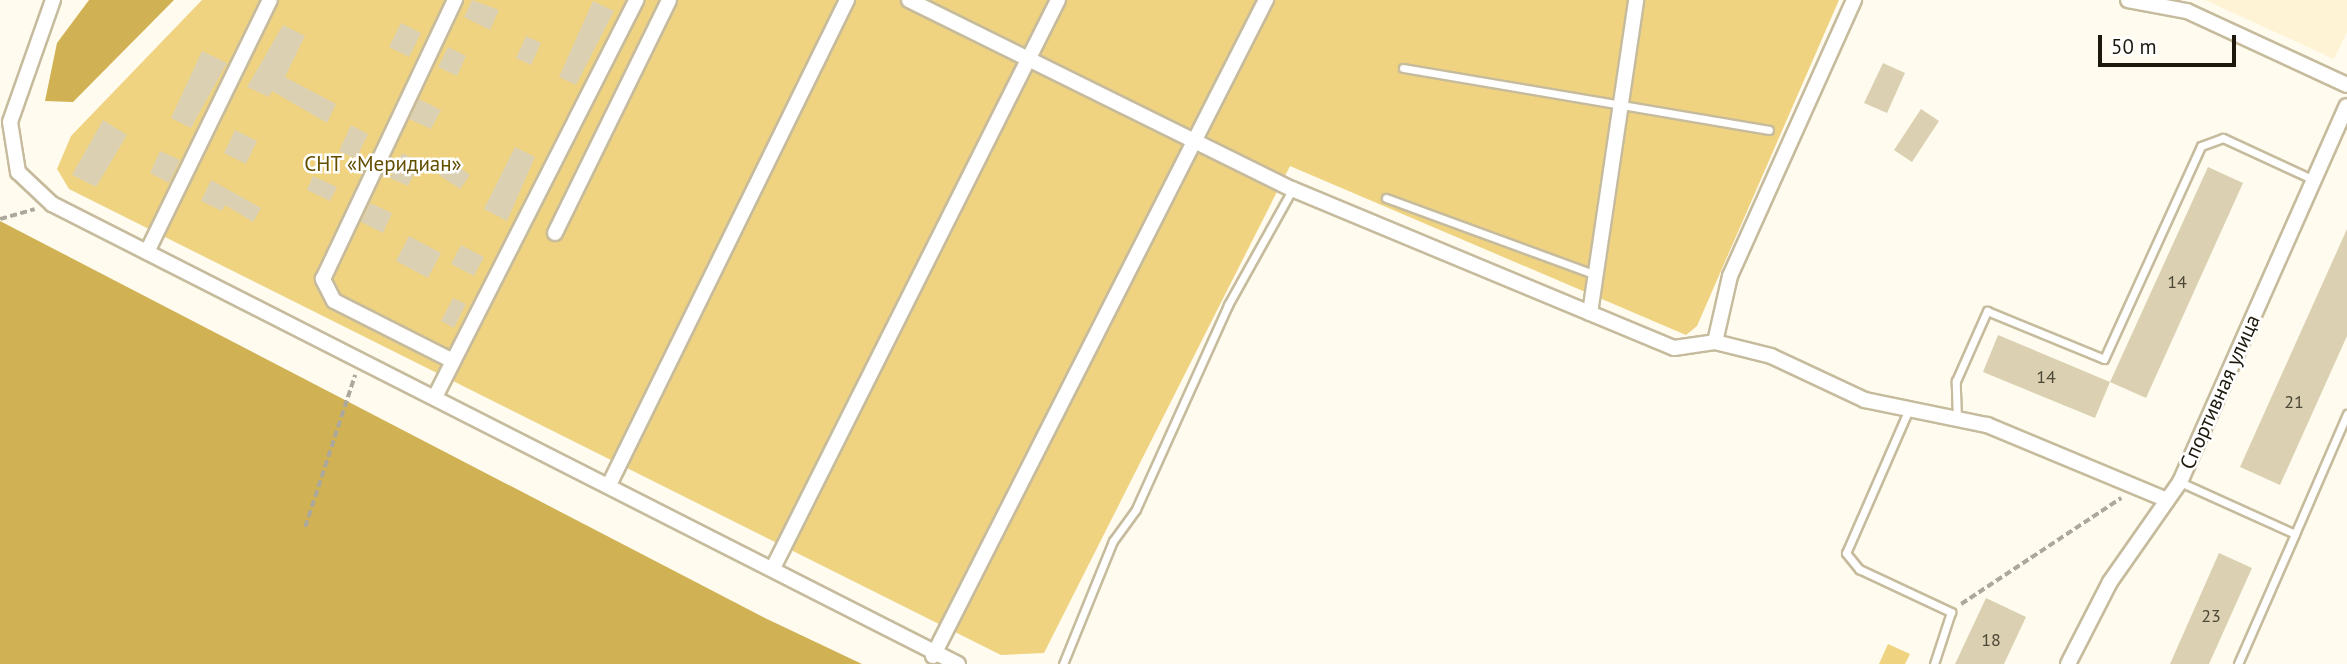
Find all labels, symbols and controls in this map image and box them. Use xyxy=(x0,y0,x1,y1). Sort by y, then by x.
scale bar xyxy=(2102,21,2240,65)
text: 50 m xyxy=(2111,33,2157,60)
park label: СНТ «Меридиан» xyxy=(304,151,462,177)
house number: 14 xyxy=(2167,271,2187,293)
street label: Спортивная улица xyxy=(2175,311,2265,473)
house number: 14 xyxy=(2036,366,2056,388)
house number: 21 xyxy=(2284,391,2304,413)
house number: 23 xyxy=(2201,605,2221,627)
house number: 18 xyxy=(1981,629,2001,651)

